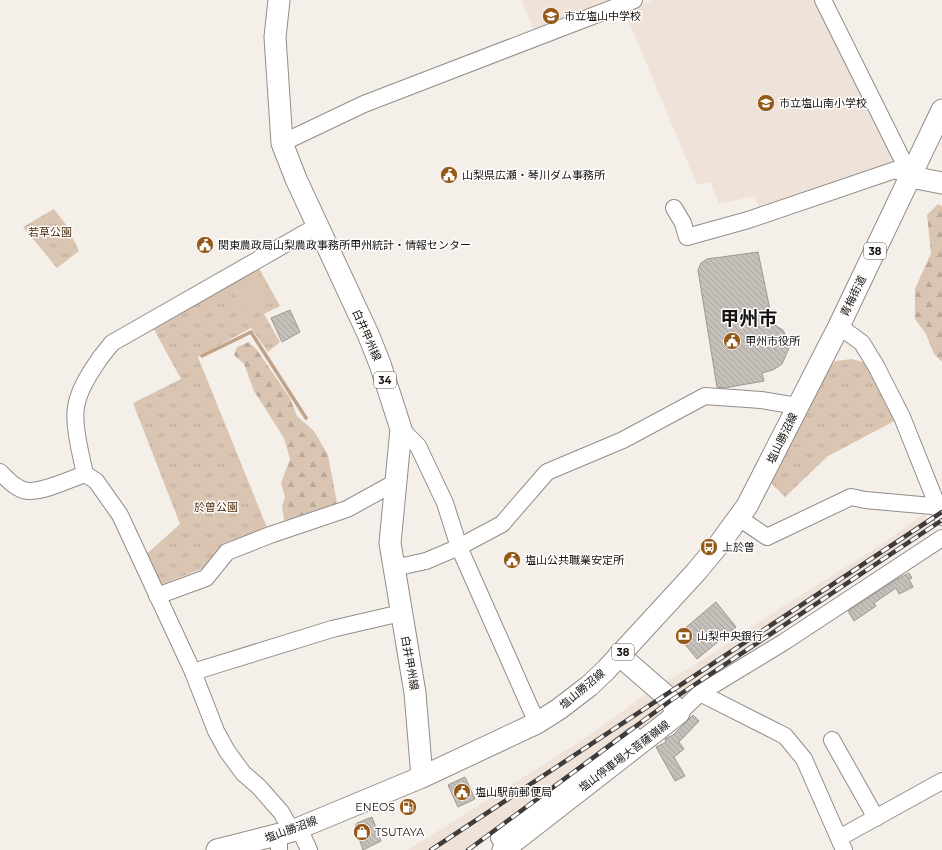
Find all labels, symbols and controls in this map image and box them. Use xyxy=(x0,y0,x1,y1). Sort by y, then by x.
school or university icon: 市立塩山中学校 xyxy=(541,6,561,26)
place label: 市立塩山中学校 xyxy=(564,9,641,23)
school or university icon: 市立塩山南小学校 xyxy=(756,93,776,113)
place label: 市立塩山南小学校 xyxy=(779,96,867,110)
public building icon: 山梨県広瀬・琴川ダム事務所 xyxy=(439,165,459,185)
place label: 山梨県広瀬・琴川ダム事務所 xyxy=(462,168,606,182)
park label: 若草公園 xyxy=(28,225,72,239)
public building icon: 関東農政局山梨農政事務所甲州統計・情報センター xyxy=(195,235,215,255)
place label: 関東農政局山梨農政事務所甲州統計・情報センター xyxy=(218,238,471,252)
road number: 38 xyxy=(864,243,886,259)
street label: 青梅街道 xyxy=(837,273,869,319)
street label: 白井甲州線 xyxy=(349,307,385,363)
district label: 甲州市 xyxy=(720,307,778,330)
public building icon: 甲州市役所 xyxy=(722,331,742,351)
place label: 甲州市役所 xyxy=(745,334,801,348)
road number: 34 xyxy=(374,372,396,388)
street label: 塩山勝沼線 xyxy=(764,410,800,466)
park label: 於曽公園 xyxy=(194,500,238,514)
bus stop icon: 上於曽 xyxy=(699,537,719,557)
place label: 上於曽 xyxy=(722,540,755,554)
public building icon: 塩山公共職業安定所 xyxy=(502,550,522,570)
place label: 塩山公共職業安定所 xyxy=(525,553,625,567)
bank icon: 山梨中央銀行 xyxy=(674,626,694,646)
place label: 山梨中央銀行 xyxy=(697,629,763,643)
street label: 白井甲州線 xyxy=(398,635,422,691)
road number: 38 xyxy=(612,644,634,660)
street label: 塩山勝沼線 xyxy=(556,666,608,712)
street label: 塩山停車場大菩薩嶺線 xyxy=(576,717,672,795)
public building icon: 塩山駅前郵便局 xyxy=(452,782,472,802)
place label: 塩山駅前郵便局 xyxy=(475,785,552,799)
fuel station icon: ENEOS xyxy=(398,797,418,817)
place label: ENEOS xyxy=(355,800,395,814)
street label: 塩山勝沼線 xyxy=(263,813,319,845)
shop icon: TSUTAYA xyxy=(352,822,372,842)
place label: TSUTAYA xyxy=(375,825,424,839)

